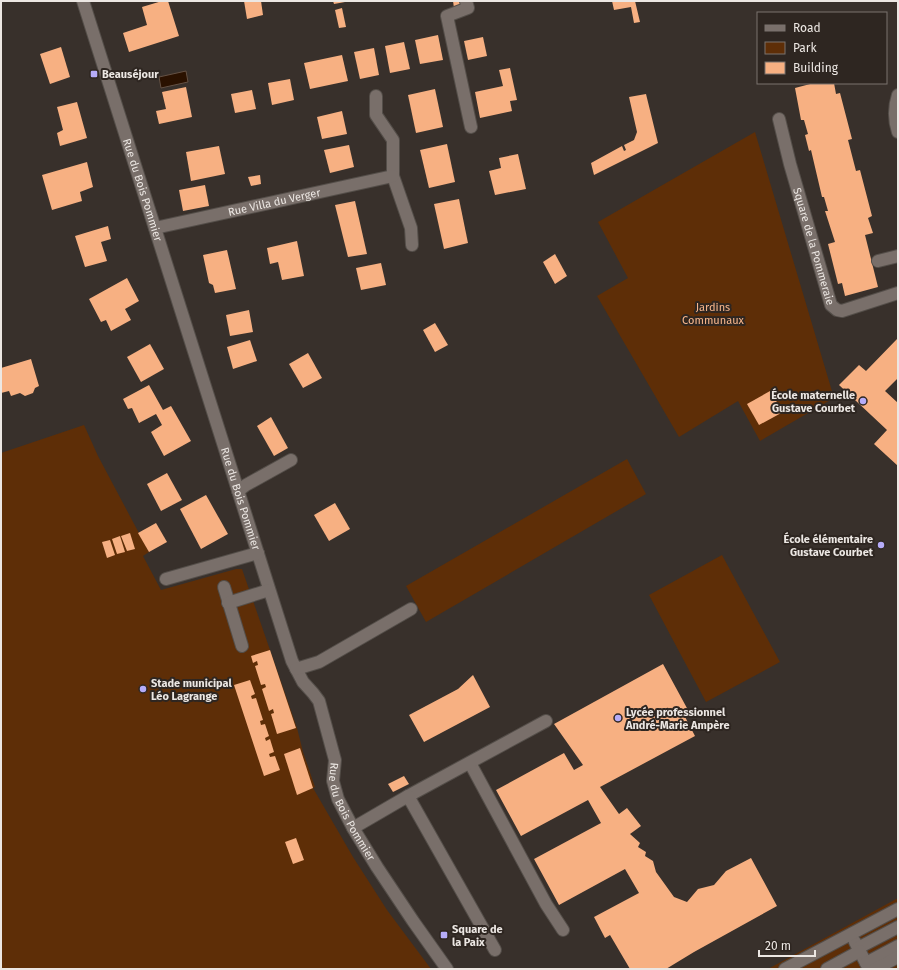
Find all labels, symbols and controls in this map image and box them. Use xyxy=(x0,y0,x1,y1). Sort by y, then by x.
legend xyxy=(757,12,887,84)
text: Road xyxy=(793,21,821,35)
text: Park xyxy=(793,41,817,55)
text: Building xyxy=(793,61,839,75)
place label: Beauséjour xyxy=(102,68,159,81)
marker: Beauséjour xyxy=(89,69,99,79)
street label: Rue du Bois Pommier xyxy=(120,137,165,243)
street label: Rue Villa du Verger xyxy=(227,185,322,218)
street label: Square de la Pommeraie xyxy=(791,186,837,307)
park label: Jardins Communaux xyxy=(682,301,745,327)
place label: École maternelle Gustave Courbet xyxy=(771,388,856,415)
marker: École maternelle Gustave Courbet xyxy=(858,396,868,406)
street label: Rue du Bois Pommier xyxy=(218,446,263,552)
place label: École élémentaire Gustave Courbet xyxy=(784,532,874,559)
marker: École élémentaire Gustave Courbet xyxy=(876,540,886,550)
place label: Stade municipal Léo Lagrange xyxy=(151,677,232,703)
marker: Stade municipal Léo Lagrange xyxy=(138,684,148,694)
place label: Lycée professionnel André-Marie Ampère xyxy=(625,706,730,732)
marker: Lycée professionnel André-Marie Ampère xyxy=(613,713,623,723)
street label: Rue du Bois Pommier xyxy=(326,762,378,864)
place label: Square de la Paix xyxy=(452,923,503,949)
marker: Square de la Paix xyxy=(439,930,449,940)
scale bar xyxy=(759,932,815,958)
text: 20 m xyxy=(765,939,791,953)

